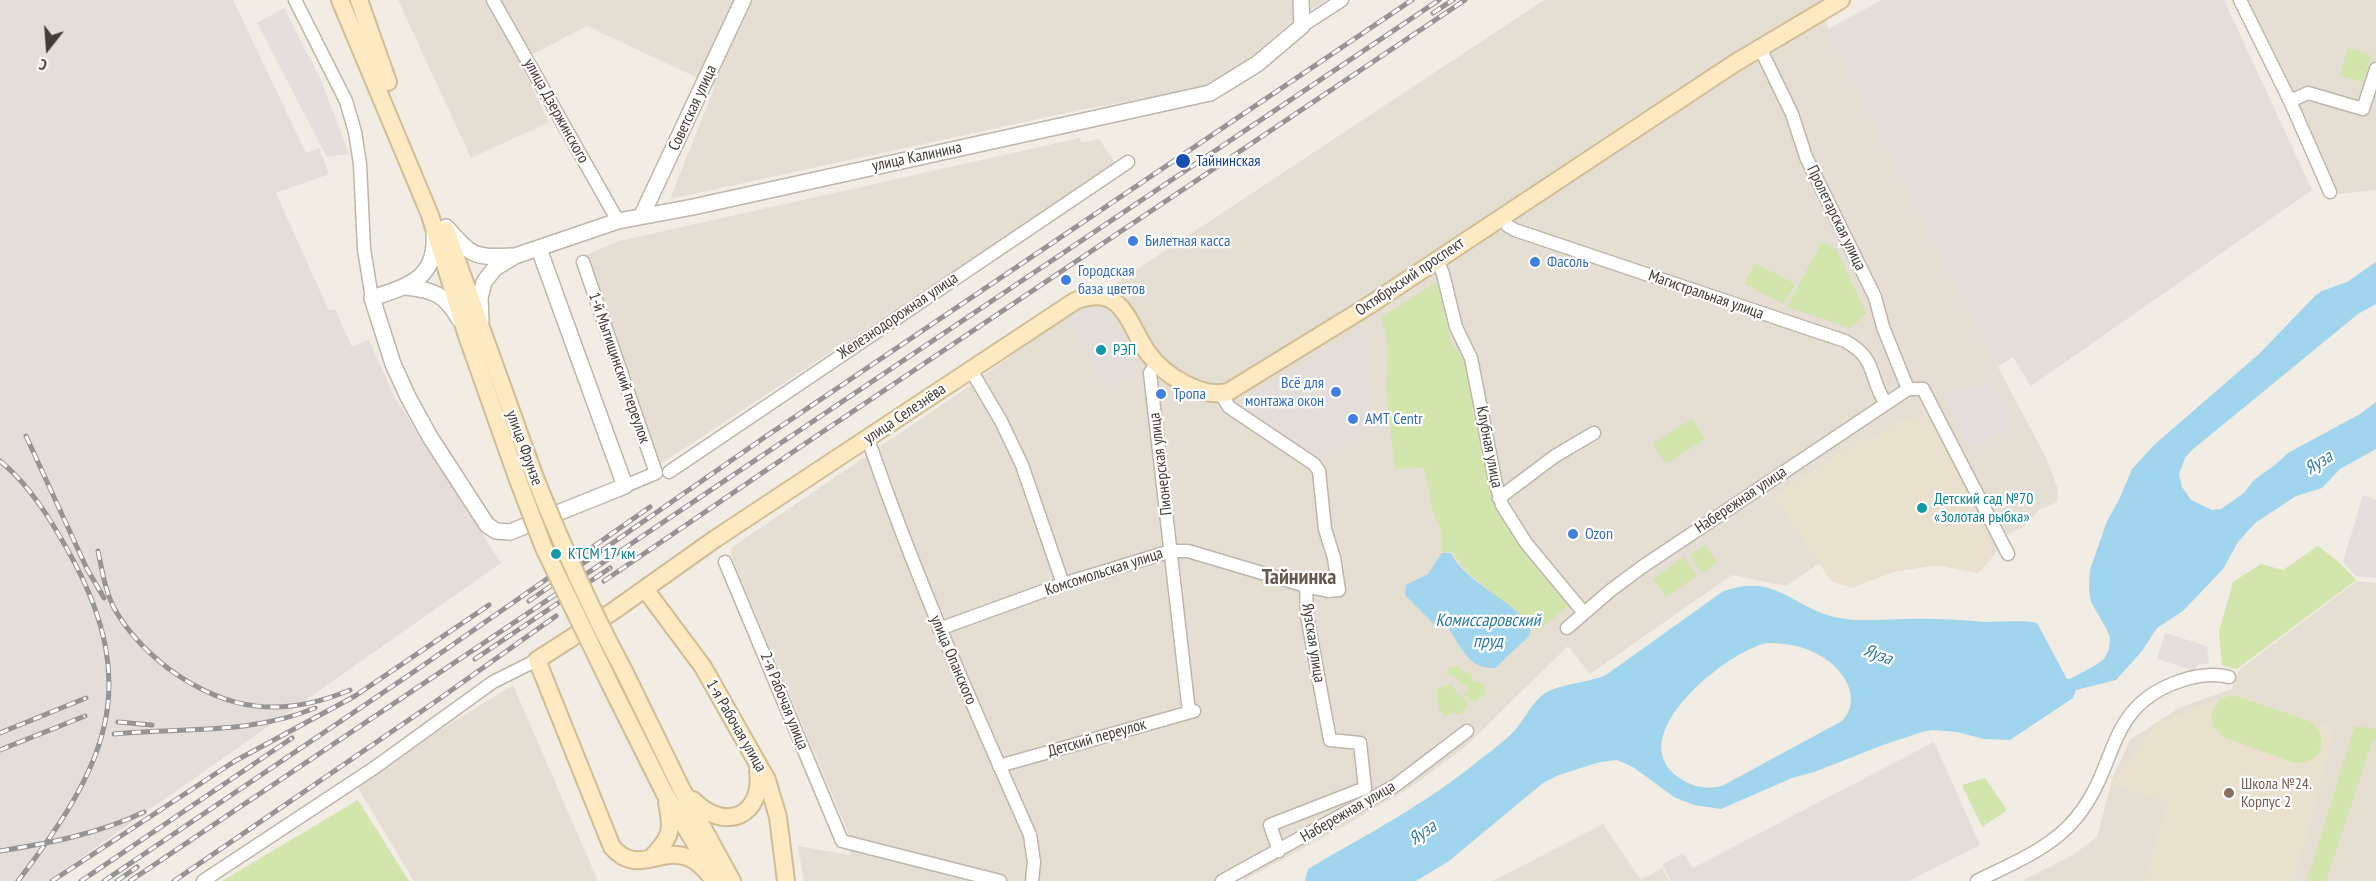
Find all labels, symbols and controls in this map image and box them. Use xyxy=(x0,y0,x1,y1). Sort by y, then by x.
north arrow xyxy=(18,18,78,78)
text: С xyxy=(36,55,49,76)
street label: улица Дзержинского xyxy=(519,55,593,167)
street label: Советская улица xyxy=(665,62,721,154)
street label: улица Калинина xyxy=(870,138,964,176)
place label: Тайнинская xyxy=(1196,151,1261,171)
marker: Тайнинская xyxy=(1174,152,1192,170)
street label: Пролетарская улица xyxy=(1802,162,1870,274)
place label: Билетная касса xyxy=(1145,231,1230,251)
marker: Билетная касса xyxy=(1126,234,1140,248)
street label: Октябрьский проспект xyxy=(1352,234,1468,320)
place label: Фасоль xyxy=(1547,252,1588,272)
marker: Фасоль xyxy=(1528,255,1542,269)
place label: Городская база цветов xyxy=(1078,261,1145,299)
street label: Магистральная улица xyxy=(1646,266,1766,324)
street label: Железнодорожная улица xyxy=(834,269,962,363)
marker: Городская база цветов xyxy=(1059,273,1073,287)
street label: 1-й Мытищинский переулок xyxy=(584,290,654,446)
place label: РЭП xyxy=(1113,340,1136,360)
marker: РЭП xyxy=(1094,343,1108,357)
place label: Всё для монтажа окон xyxy=(1245,373,1324,411)
street label: улица Селезнёва xyxy=(860,380,950,448)
place label: Тропа xyxy=(1173,384,1206,404)
marker: Всё для монтажа окон xyxy=(1329,385,1343,399)
marker: Тропа xyxy=(1154,387,1168,401)
street label: Клубная улица xyxy=(1472,404,1506,490)
street label: улица Фрунзе xyxy=(502,408,546,488)
place label: AMT Centr xyxy=(1365,409,1423,429)
street label: Пионерская улица xyxy=(1145,411,1177,517)
marker: AMT Centr xyxy=(1346,412,1360,426)
water label: Яуза xyxy=(2301,446,2337,480)
street label: Набережная улица xyxy=(1692,462,1790,538)
place label: Детский сад №70 «Золотая рыбка» xyxy=(1934,489,2033,527)
marker: Детский сад №70 «Золотая рыбка» xyxy=(1915,501,1929,515)
place label: Ozon xyxy=(1585,524,1613,544)
marker: Ozon xyxy=(1566,527,1580,541)
place label: КТСМ 17 км xyxy=(568,544,635,564)
street label: Комсомольская улица xyxy=(1043,544,1165,600)
marker: КТСМ 17 км xyxy=(549,547,563,561)
district label: Тайнинка xyxy=(1262,565,1336,591)
street label: Яузская улица xyxy=(1297,602,1329,684)
water label: Комиссаровский пруд xyxy=(1436,610,1540,652)
street label: улица Опанского xyxy=(926,612,980,708)
water label: Яуза xyxy=(1861,640,1895,670)
street label: 2-я Рабочая улица xyxy=(756,649,812,753)
street label: 1-я Рабочая улица xyxy=(702,676,770,776)
street label: Детский переулок xyxy=(1046,715,1148,761)
place label: Школа №24. Корпус 2 xyxy=(2241,774,2312,812)
street label: Набережная улица xyxy=(1297,777,1399,847)
marker: Школа №24. Корпус 2 xyxy=(2222,786,2236,800)
water label: Яуза xyxy=(1405,816,1441,850)

